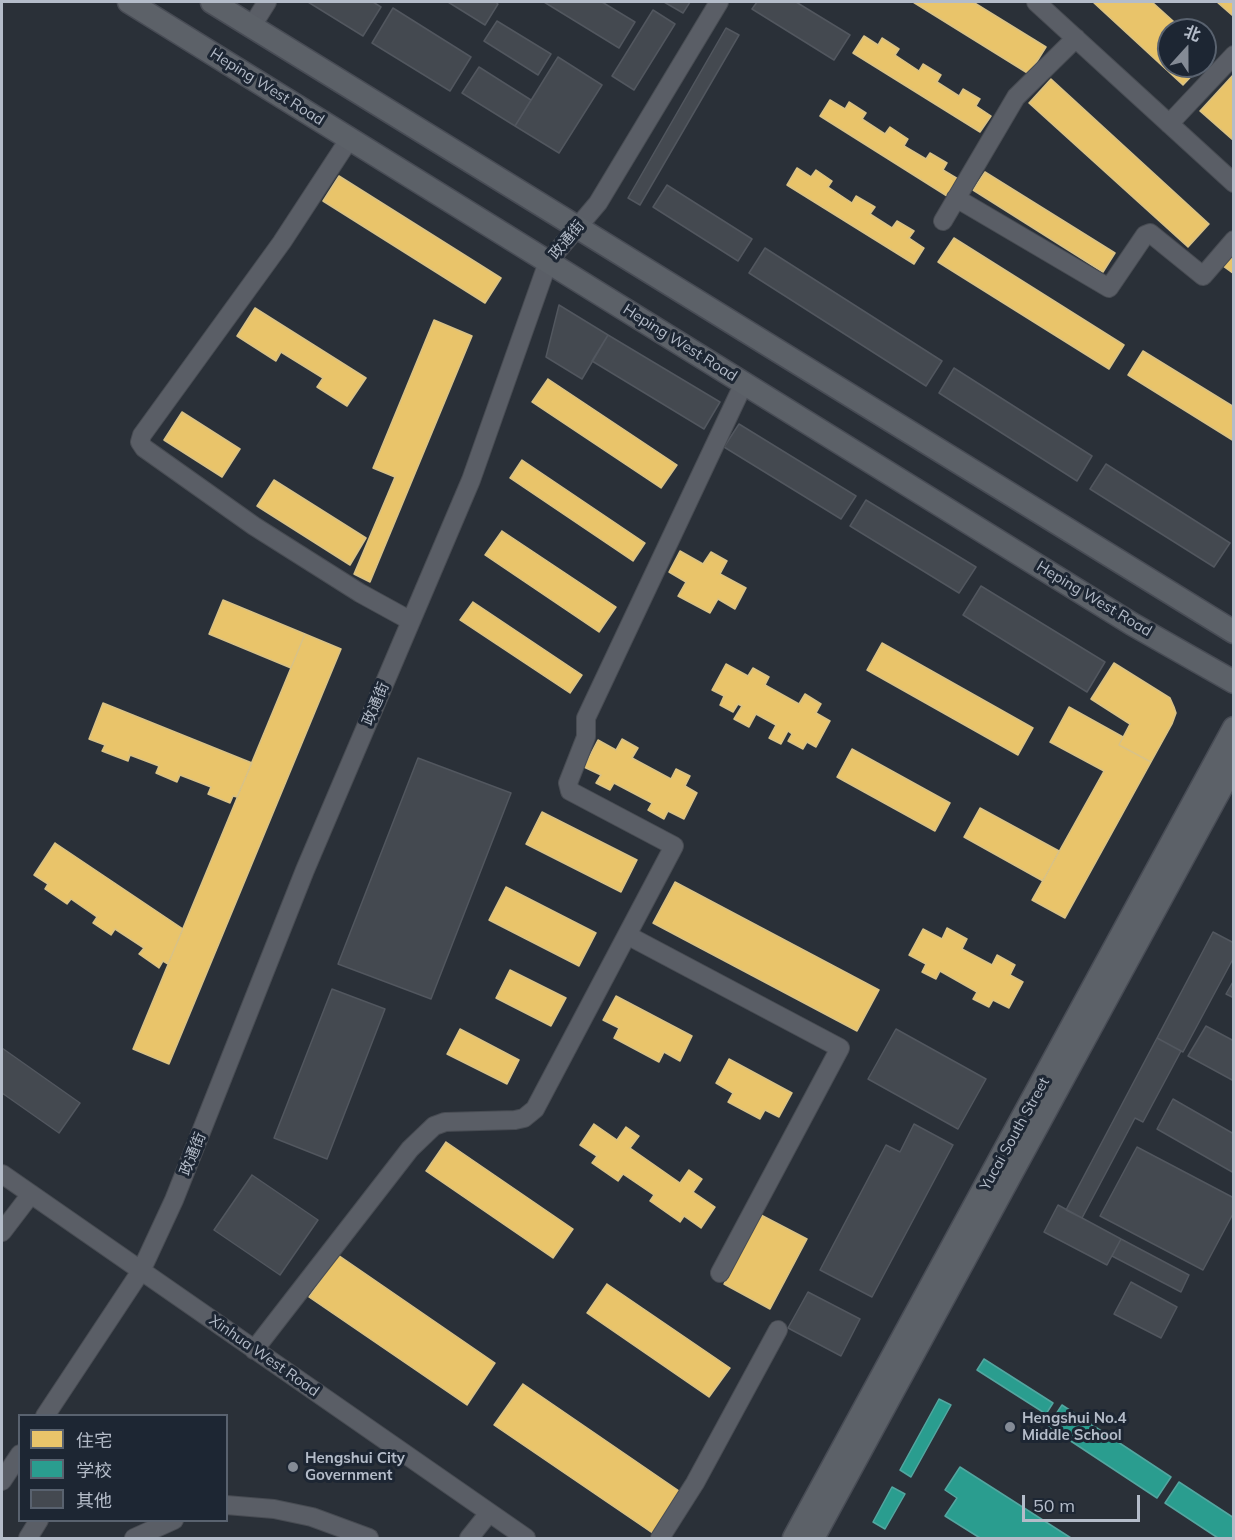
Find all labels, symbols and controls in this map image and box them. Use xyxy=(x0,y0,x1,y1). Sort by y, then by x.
north arrow xyxy=(1157,18,1217,78)
text: 北 xyxy=(1182,21,1204,45)
street label: Heping West Road xyxy=(207,45,327,129)
street label: 政通街 xyxy=(546,217,588,263)
street label: Heping West Road xyxy=(620,301,740,385)
street label: Heping West Road xyxy=(1033,557,1155,641)
street label: 政通街 xyxy=(359,680,393,728)
street label: Yucai South Street xyxy=(976,1074,1054,1194)
street label: 政通街 xyxy=(176,1130,210,1178)
street label: Xinhua West Road xyxy=(206,1311,322,1401)
place label: Hengshui No.4 Middle School xyxy=(1022,1409,1126,1444)
legend xyxy=(18,1414,228,1522)
marker: Hengshui No.4 Middle School xyxy=(1003,1420,1017,1434)
text: 住宅 xyxy=(76,1429,112,1452)
place label: Hengshui City Government xyxy=(305,1449,405,1484)
text: 学校 xyxy=(76,1459,112,1482)
marker: Hengshui City Government xyxy=(286,1460,300,1474)
scale bar xyxy=(1025,1483,1144,1521)
text: 其他 xyxy=(76,1489,112,1512)
text: 50 m xyxy=(1033,1494,1075,1517)

